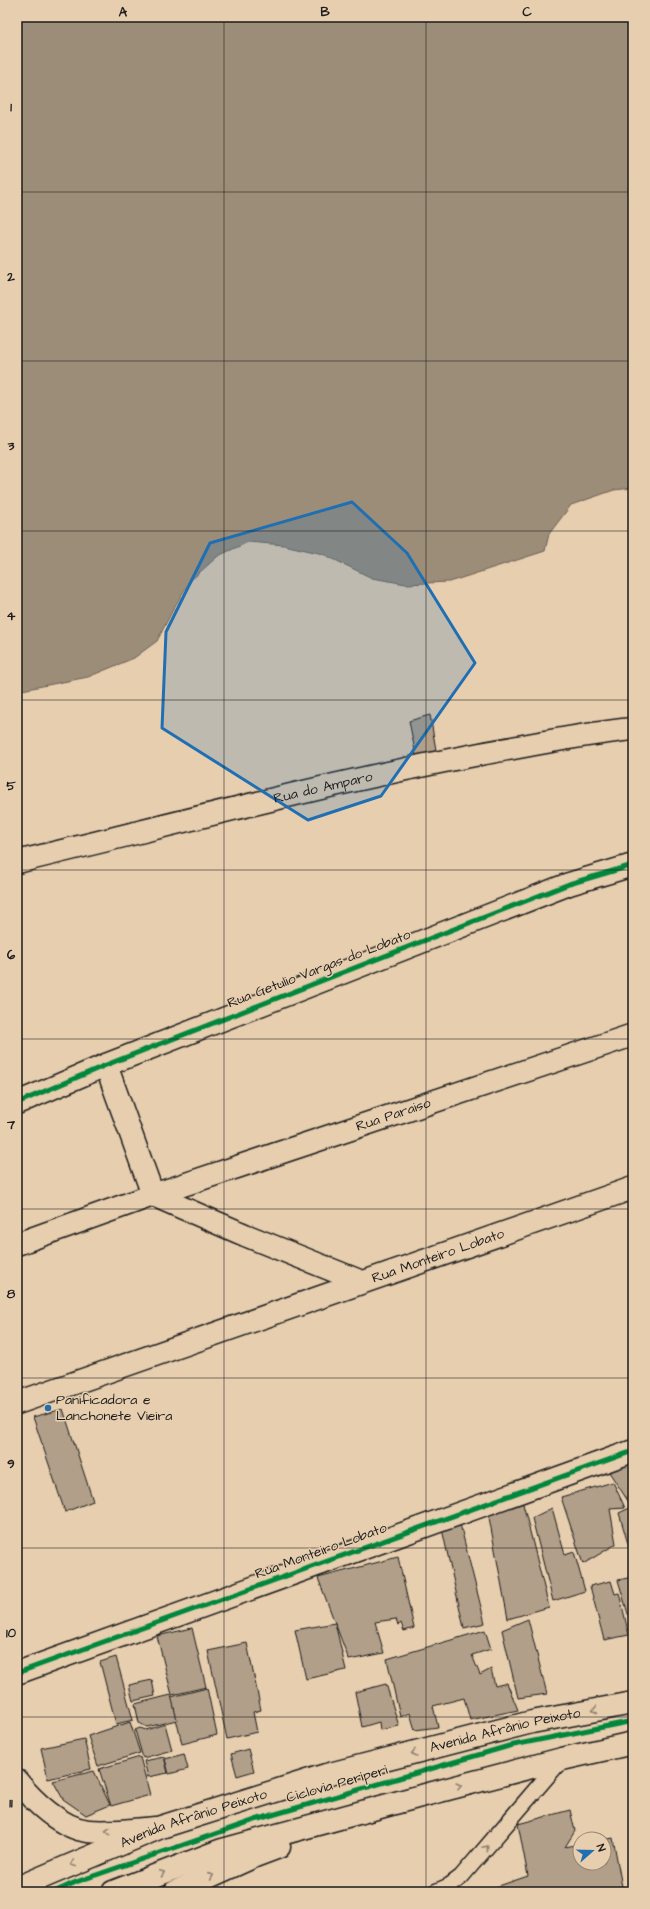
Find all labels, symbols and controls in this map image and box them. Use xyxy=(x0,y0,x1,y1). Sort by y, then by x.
text: A xyxy=(119,3,128,21)
text: B xyxy=(320,3,330,21)
text: C xyxy=(522,3,532,21)
text: 1 xyxy=(10,98,12,116)
text: 2 xyxy=(6,268,15,286)
text: 3 xyxy=(7,437,15,455)
text: 4 xyxy=(7,607,16,625)
street label: Rua do Amparo xyxy=(272,767,375,809)
text: 5 xyxy=(6,777,16,795)
street label: Rua Getulio Vargas do Lobato xyxy=(224,925,414,1013)
text: 6 xyxy=(7,946,16,964)
street label: Rua Paraiso xyxy=(353,1093,434,1137)
text: 7 xyxy=(6,1116,16,1134)
street label: Rua Monteiro Lobato xyxy=(369,1224,507,1288)
text: 8 xyxy=(7,1285,16,1303)
place label: Panificadora e Lanchonete Vieira xyxy=(56,1390,172,1426)
marker: Panificadora e Lanchonete Vieira xyxy=(43,1403,53,1413)
text: 9 xyxy=(7,1455,15,1473)
street label: Rua Monteiro Lobato xyxy=(252,1518,390,1584)
text: 10 xyxy=(6,1624,17,1642)
street label: Avenida Afrânio Peixoto xyxy=(428,1703,582,1758)
one-way arrow xyxy=(592,1705,598,1714)
one-way arrow xyxy=(410,1748,417,1756)
street label: Ciclovia Periperi xyxy=(284,1760,390,1808)
one-way arrow xyxy=(455,1782,462,1791)
street label: Avenida Afrânio Peixoto xyxy=(117,1784,270,1853)
text: 11 xyxy=(9,1794,13,1812)
one-way arrow xyxy=(105,1827,111,1835)
north arrow xyxy=(572,1831,612,1871)
text: N xyxy=(593,1842,609,1854)
one-way arrow xyxy=(482,1845,489,1853)
one-way arrow xyxy=(70,1860,77,1868)
one-way arrow xyxy=(159,1869,166,1877)
one-way arrow xyxy=(206,1873,214,1881)

